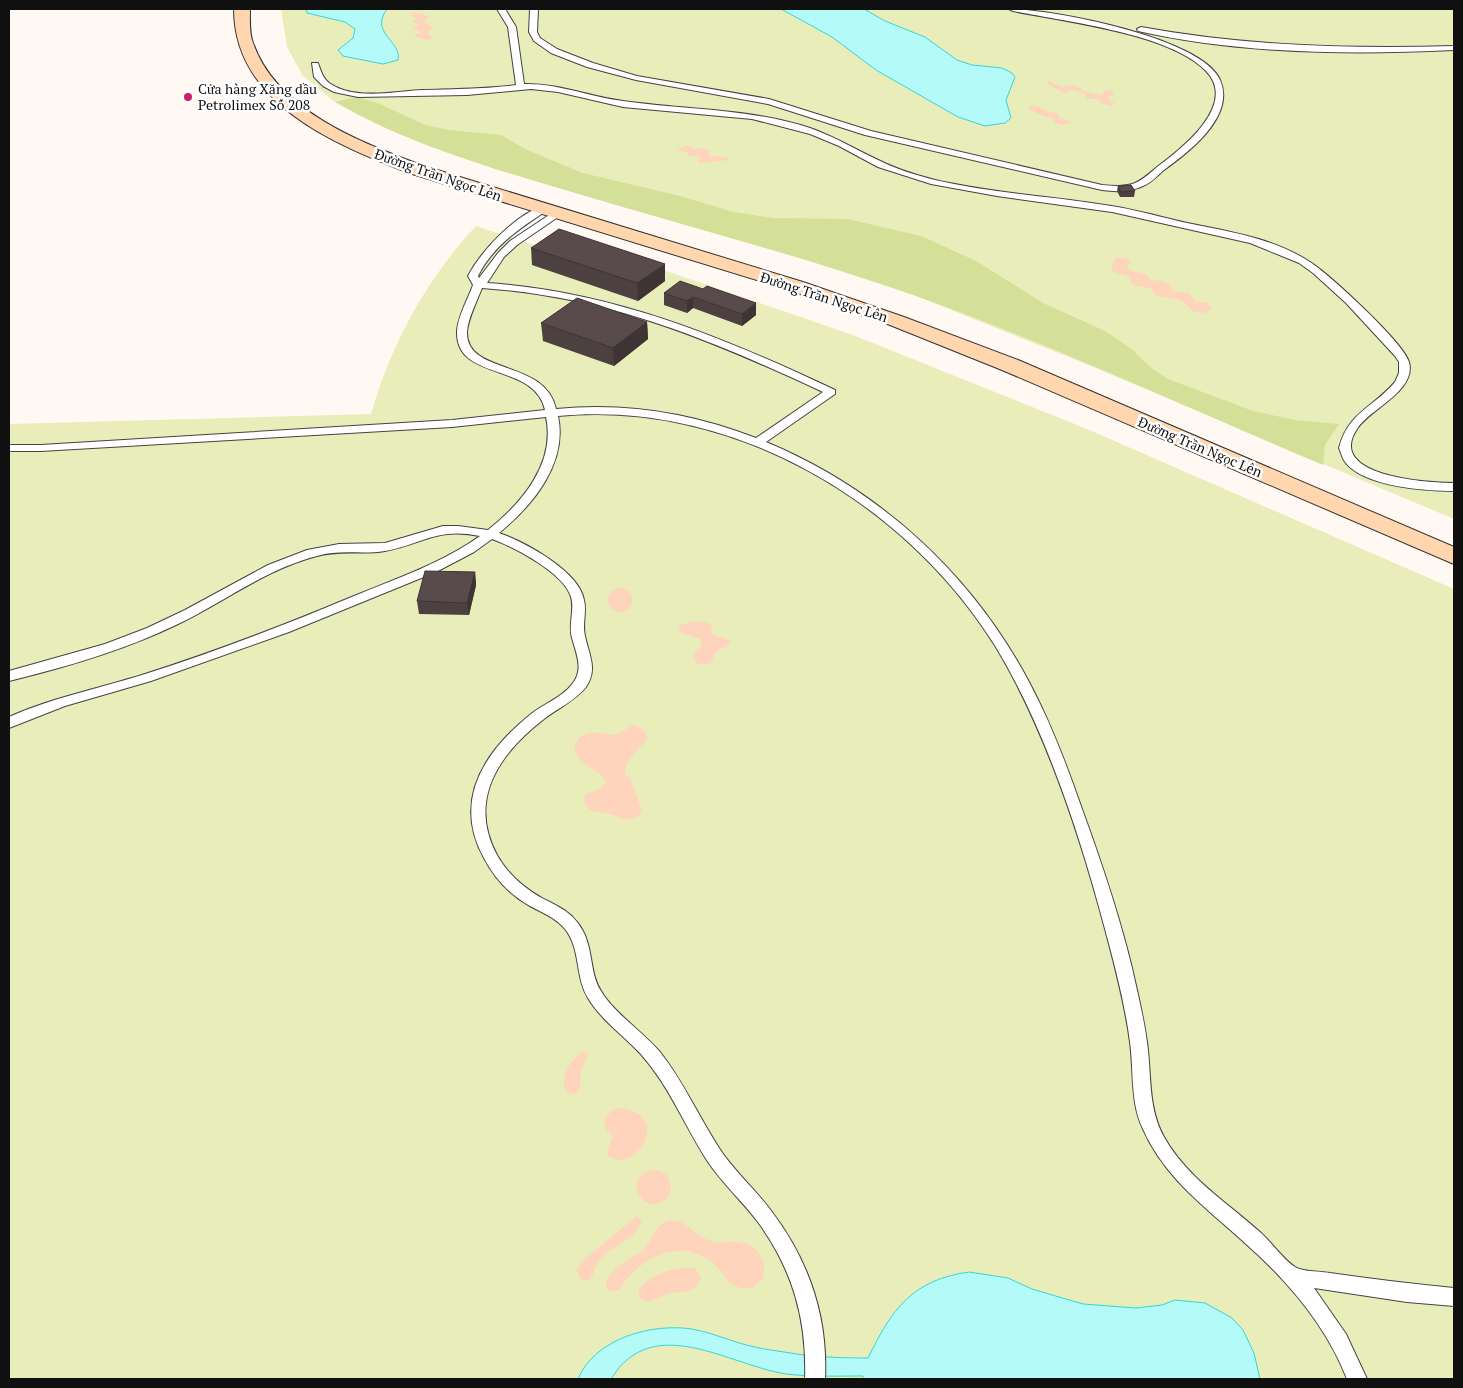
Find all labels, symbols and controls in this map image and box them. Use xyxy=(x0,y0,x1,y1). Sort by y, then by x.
place label: Cửa hàng Xăng dầu Petrolimex Số 208 xyxy=(198,79,317,114)
marker: Cửa hàng Xăng dầu Petrolimex Số 208 xyxy=(182,91,194,103)
street label: Đường Trần Ngọc Lên xyxy=(372,144,505,205)
street label: Đường Trần Ngọc Lên xyxy=(758,267,891,326)
street label: Đường Trần Ngọc Lên xyxy=(1135,412,1266,482)

